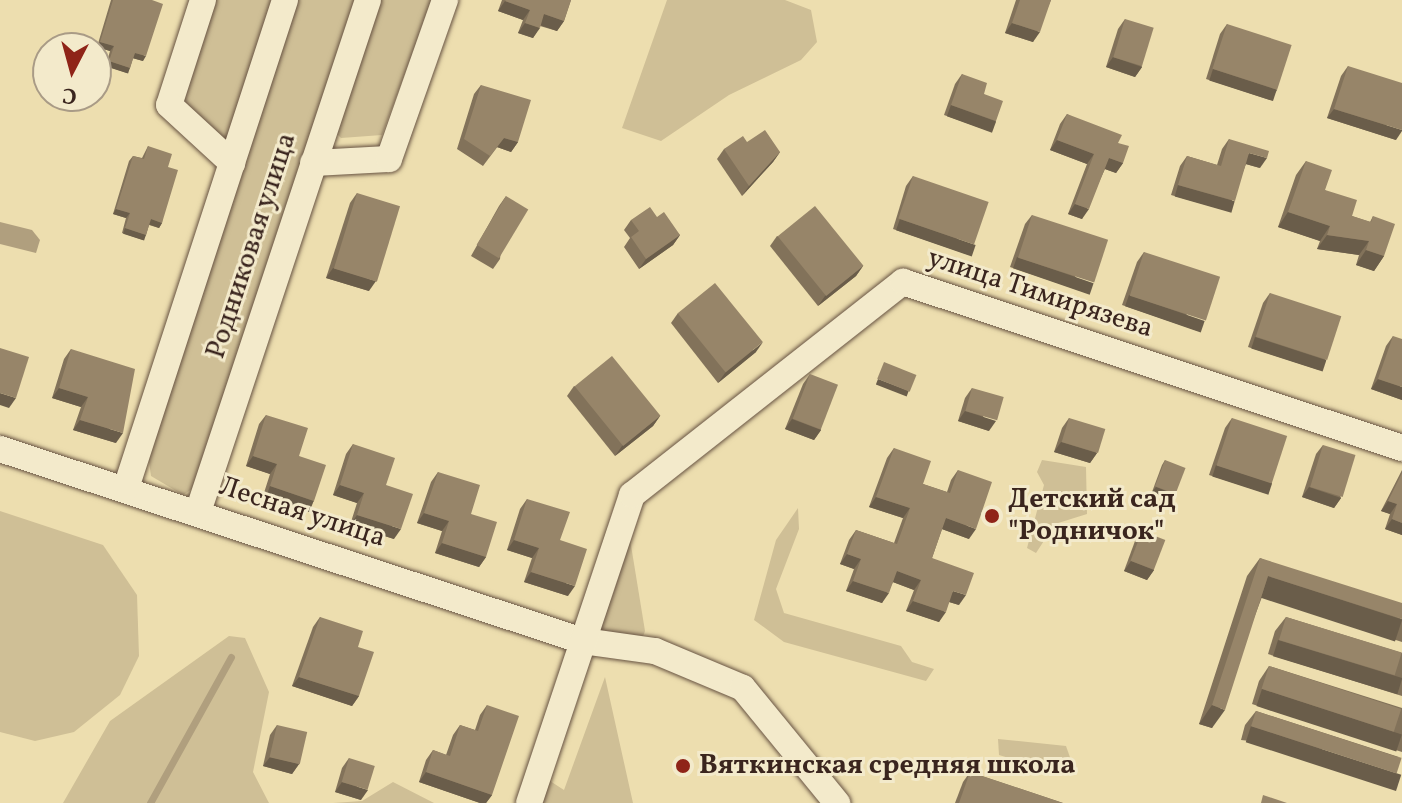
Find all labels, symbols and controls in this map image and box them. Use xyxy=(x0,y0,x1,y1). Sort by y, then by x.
north arrow xyxy=(32,32,112,112)
text: С xyxy=(61,78,78,111)
street label: Родниковая улица xyxy=(200,128,304,364)
street label: улица Тимирязева xyxy=(923,242,1157,346)
street label: Лесная улица xyxy=(214,470,390,556)
place label: Детский сад "Родничок" xyxy=(1008,483,1176,549)
marker: Детский сад "Родничок" xyxy=(983,507,1001,525)
place label: Вяткинская средняя школа xyxy=(699,749,1076,783)
marker: Вяткинская средняя школа xyxy=(674,757,692,775)

